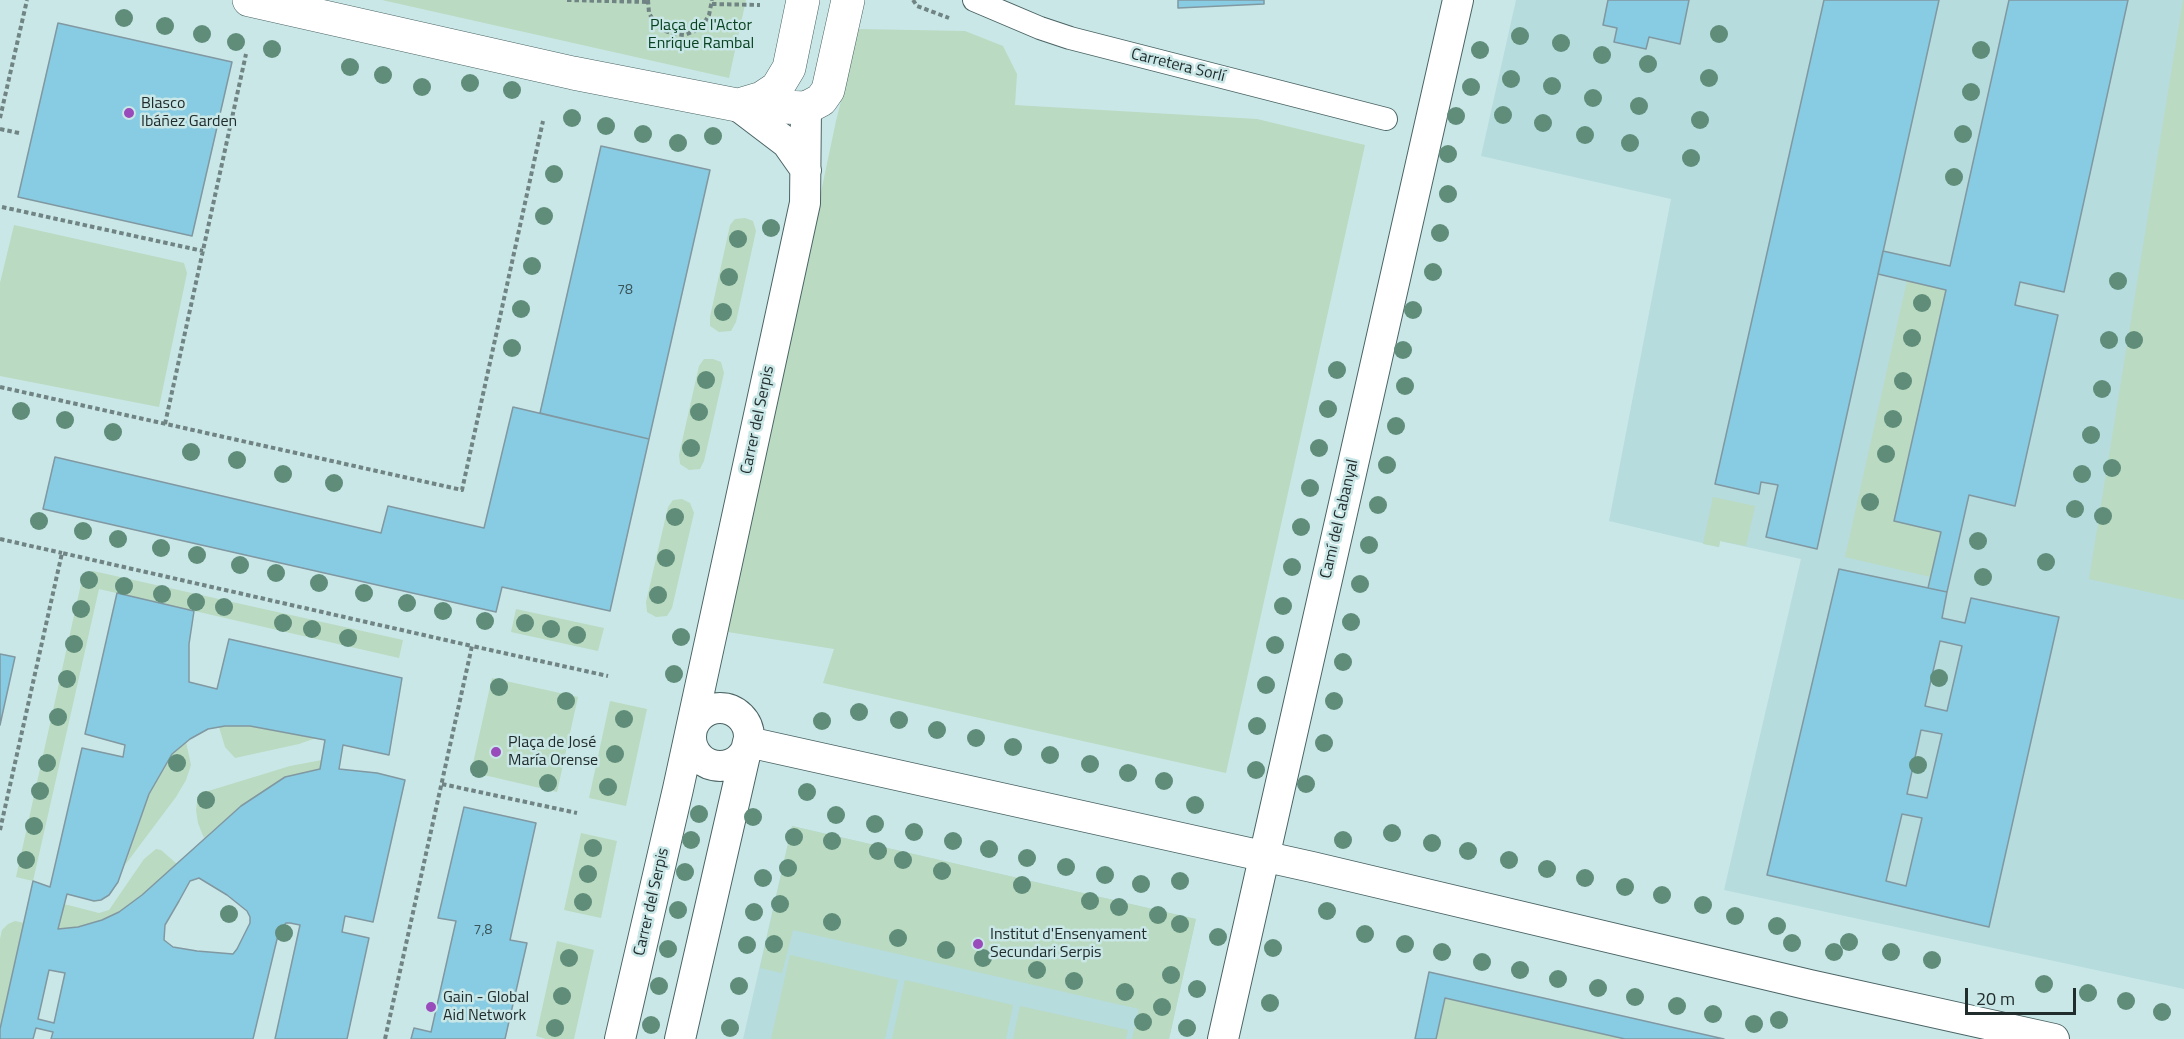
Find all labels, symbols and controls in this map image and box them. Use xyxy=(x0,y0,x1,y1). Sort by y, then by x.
park label: Plaça de l'Actor Enrique Rambal xyxy=(648,16,754,54)
street label: Carretera Sorlí xyxy=(1129,45,1227,87)
place label: Blasco Ibáñez Garden xyxy=(141,94,237,132)
marker: Blasco Ibáñez Garden xyxy=(122,106,136,120)
house number: 78 xyxy=(617,283,633,299)
street label: Carrer del Serpis xyxy=(737,364,779,476)
street label: Camí del Cabanyal xyxy=(1317,457,1363,581)
place label: Plaça de José María Orense xyxy=(508,733,598,771)
marker: Plaça de José María Orense xyxy=(489,745,503,759)
street label: Carrer del Serpis xyxy=(630,846,674,958)
house number: 7,8 xyxy=(474,923,492,939)
place label: Institut d'Ensenyament Secundari Serpis xyxy=(990,925,1147,963)
marker: Institut d'Ensenyament Secundari Serpis xyxy=(971,937,985,951)
scale bar xyxy=(1968,976,2079,1014)
text: 20 m xyxy=(1976,985,2015,1012)
place label: Gain - Global Aid Network xyxy=(443,988,529,1026)
marker: Gain - Global Aid Network xyxy=(424,1000,438,1014)

